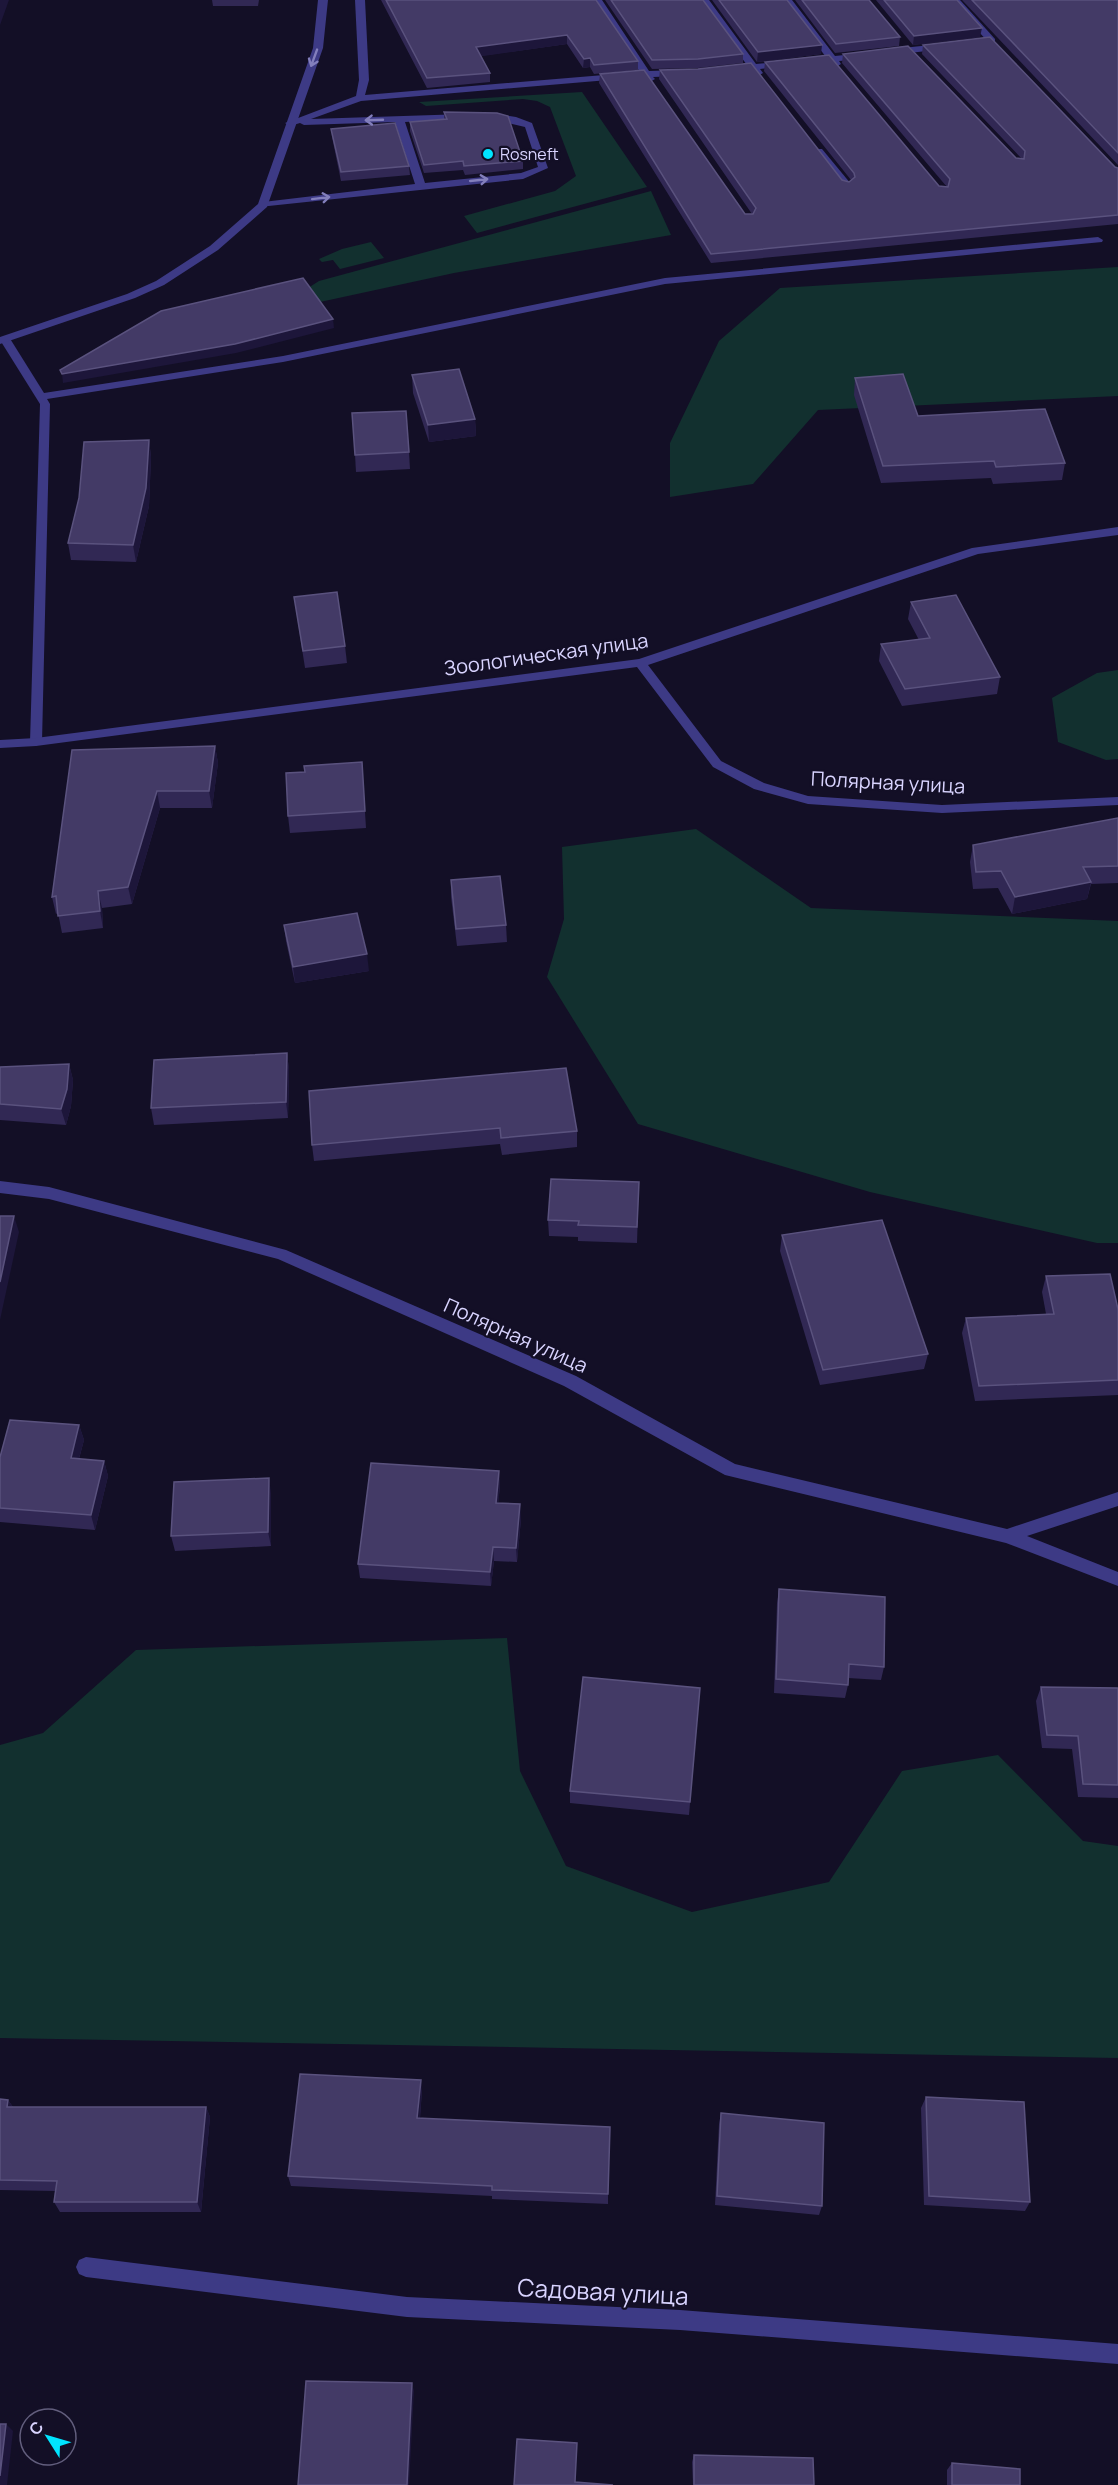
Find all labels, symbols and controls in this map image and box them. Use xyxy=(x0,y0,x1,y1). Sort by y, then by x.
one-way arrow xyxy=(308,48,319,66)
one-way arrow xyxy=(365,115,385,126)
place label: Rosneft xyxy=(500,143,559,165)
marker: Rosneft xyxy=(481,147,495,161)
one-way arrow xyxy=(469,174,488,185)
one-way arrow xyxy=(311,192,331,203)
street label: Зоологическая улица xyxy=(442,626,650,682)
street label: Полярная улица xyxy=(810,764,966,800)
street label: Полярная улица xyxy=(440,1291,592,1379)
street label: Садовая улица xyxy=(517,2270,689,2312)
north arrow xyxy=(18,2407,78,2467)
text: С xyxy=(24,2416,48,2439)

